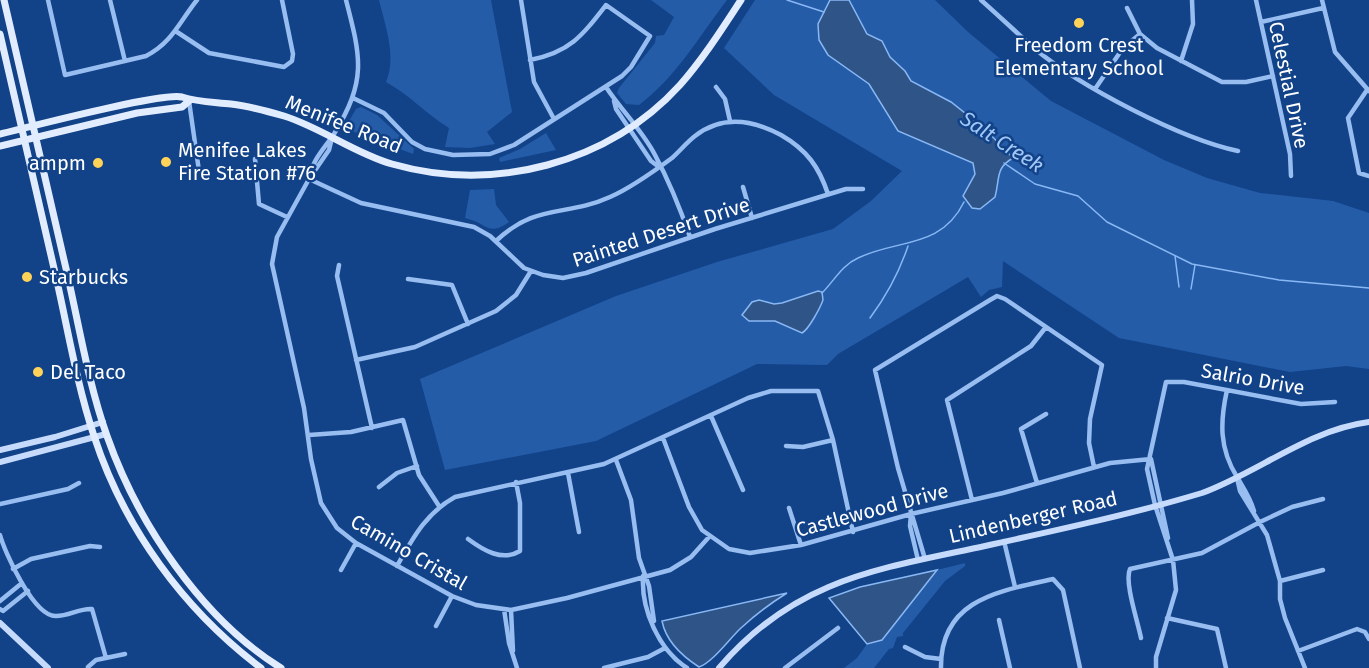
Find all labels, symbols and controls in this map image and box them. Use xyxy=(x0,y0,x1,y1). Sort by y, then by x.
marker: Freedom Crest Elementary School xyxy=(1072,16,1086,30)
street label: Celestial Drive xyxy=(1264,19,1314,151)
place label: Freedom Crest Elementary School xyxy=(994,33,1164,80)
street label: Menifee Road xyxy=(282,90,406,158)
water label: Salt Creek xyxy=(955,105,1048,178)
place label: Menifee Lakes Fire Station #76 xyxy=(178,138,316,185)
place label: ampm xyxy=(29,151,86,175)
marker: Menifee Lakes Fire Station #76 xyxy=(159,155,173,169)
marker: ampm xyxy=(91,156,105,170)
street label: Painted Desert Drive xyxy=(569,192,753,272)
place label: Starbucks xyxy=(39,265,128,289)
marker: Starbucks xyxy=(20,270,34,284)
street label: Salrio Drive xyxy=(1199,358,1307,400)
place label: Del Taco xyxy=(50,360,126,384)
marker: Del Taco xyxy=(31,365,45,379)
street label: Castlewood Drive xyxy=(793,478,951,542)
street label: Lindenberger Road xyxy=(946,486,1120,548)
street label: Camino Cristal xyxy=(346,509,472,595)

